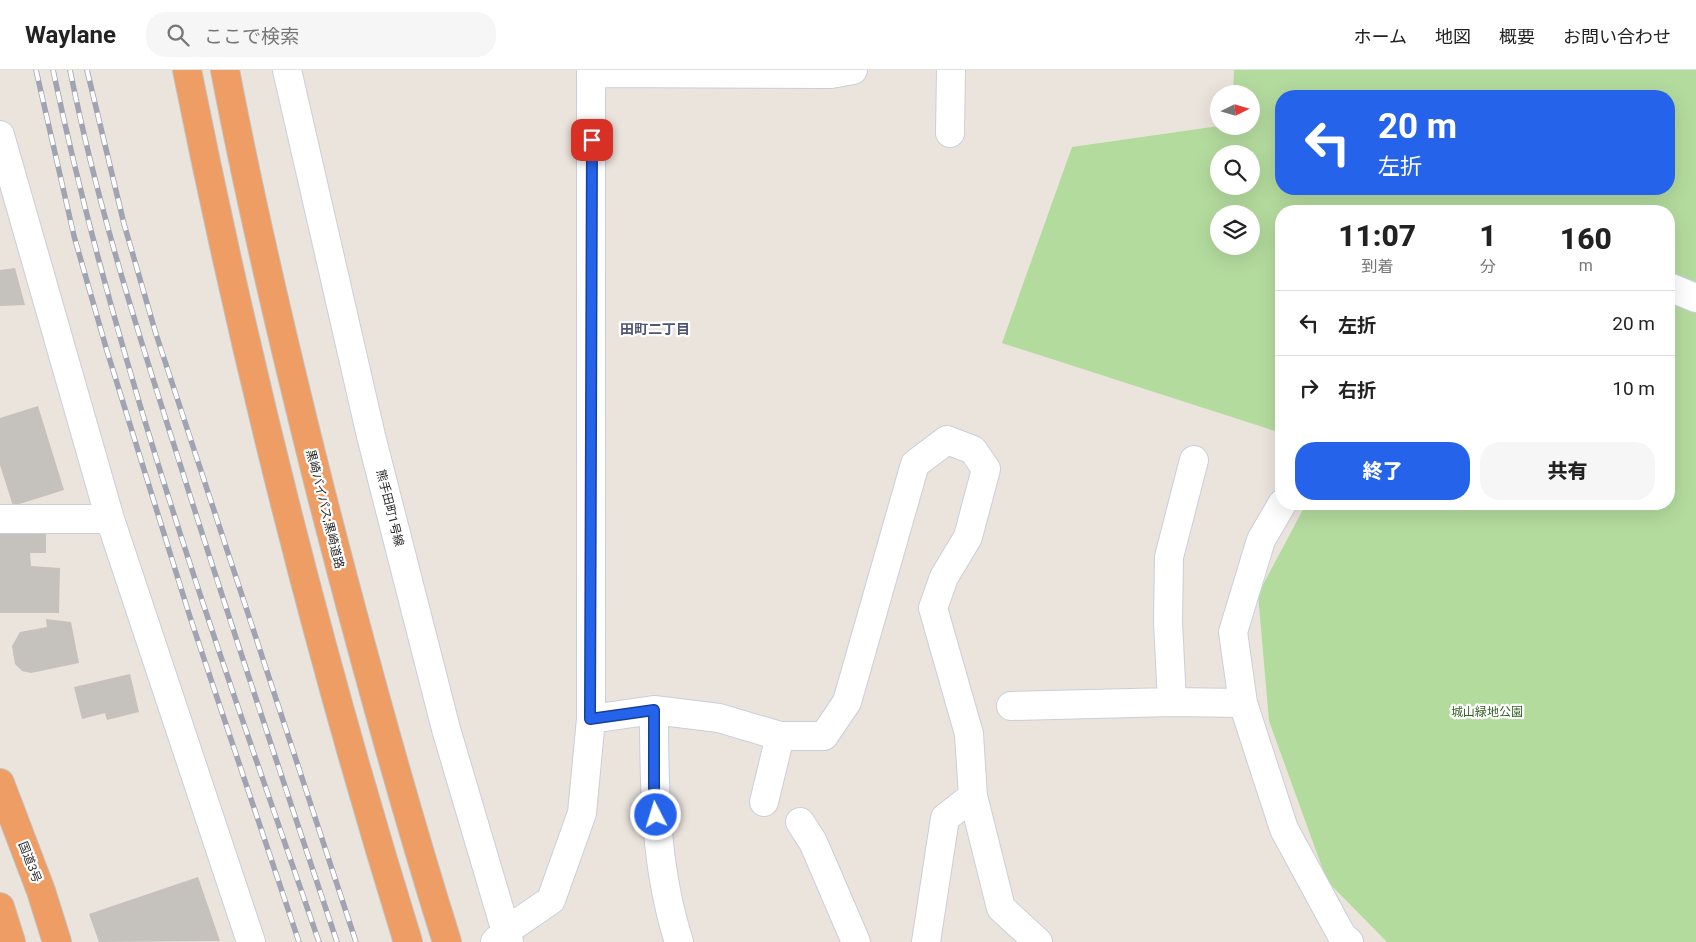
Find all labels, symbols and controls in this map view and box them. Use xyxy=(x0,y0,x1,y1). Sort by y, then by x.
search box xyxy=(146,12,496,57)
text: Waylane xyxy=(25,21,116,49)
icon: search xyxy=(164,21,192,49)
text: ここで検索 xyxy=(204,25,299,48)
text: ホーム xyxy=(1354,26,1407,47)
text: 地図 xyxy=(1435,26,1471,47)
text: 概要 xyxy=(1499,26,1535,47)
text: お問い合わせ xyxy=(1563,26,1671,47)
north arrow xyxy=(1210,85,1260,135)
map controls xyxy=(1210,85,1260,255)
text: 20 m xyxy=(1378,106,1457,147)
icon: left xyxy=(1295,110,1360,175)
pin xyxy=(571,119,613,161)
icon: arrive xyxy=(578,126,606,154)
button: search xyxy=(1210,145,1260,195)
text: 左折 xyxy=(1378,154,1422,179)
button: layers xyxy=(1210,205,1260,255)
text: 11:07 xyxy=(1338,218,1416,253)
text: 1 xyxy=(1479,218,1497,253)
text: 160 xyxy=(1560,221,1612,256)
text: m xyxy=(1579,256,1593,275)
text: 到着 xyxy=(1361,257,1393,276)
text: 分 xyxy=(1480,257,1496,276)
icon: left xyxy=(1295,309,1323,337)
text: 20 m xyxy=(1612,312,1655,335)
text: 左折 xyxy=(1338,314,1376,337)
district label: 田町二丁目 xyxy=(620,321,690,337)
icon: right xyxy=(1295,374,1323,402)
text: 10 m xyxy=(1612,377,1655,400)
text: 右折 xyxy=(1338,379,1376,402)
button: 終了 xyxy=(1295,442,1470,500)
button: 共有 xyxy=(1480,442,1655,500)
street label: 黒崎バイパス;黒崎道路 xyxy=(303,448,347,570)
street label: 熊手田町1号線 xyxy=(374,468,406,548)
park label: 城山緑地公園 xyxy=(1451,705,1523,719)
position arrow xyxy=(629,788,681,840)
street label: 国道3号 xyxy=(16,840,44,884)

